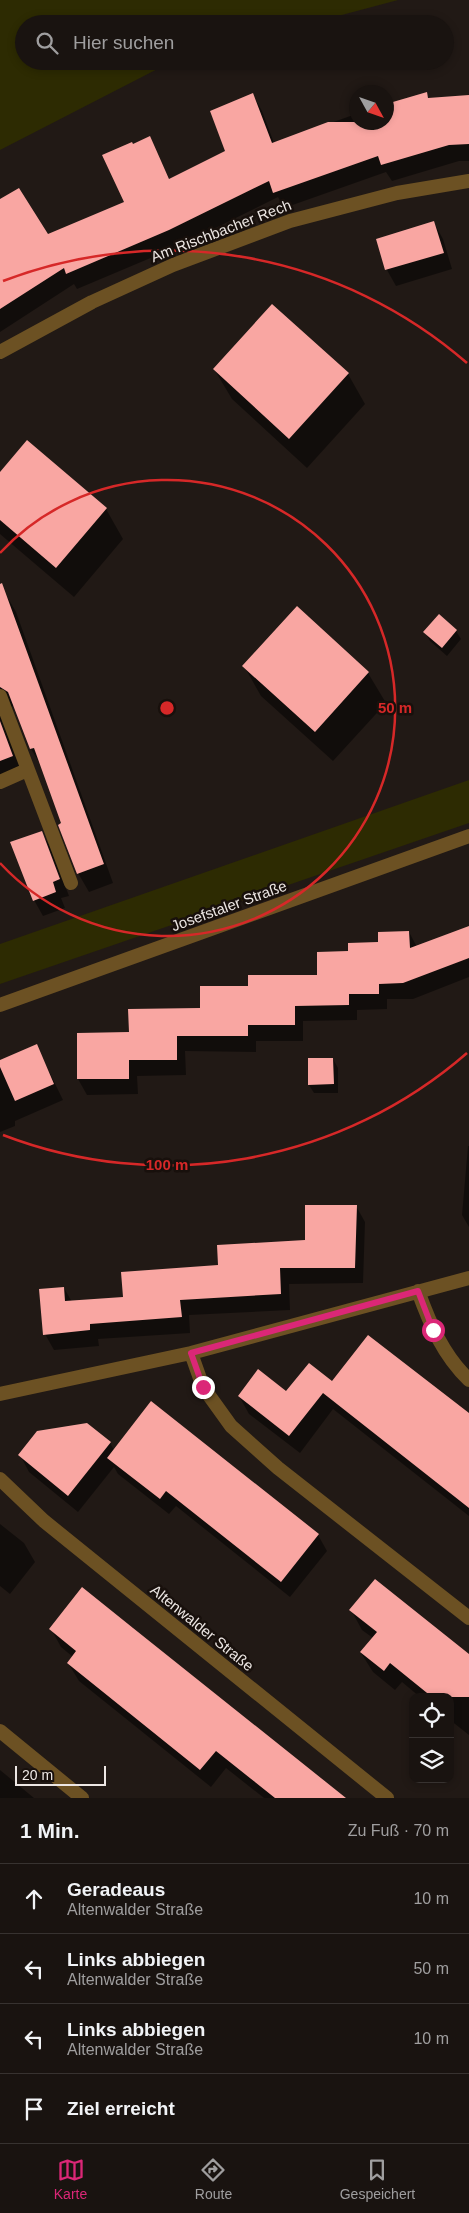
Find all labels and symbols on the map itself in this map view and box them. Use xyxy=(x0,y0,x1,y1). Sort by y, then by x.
north arrow xyxy=(349,85,394,130)
street label: Am Rischbacher Rech xyxy=(148,196,294,265)
centre of rings xyxy=(158,699,176,717)
text: 50 m xyxy=(378,699,412,716)
street label: Josefstaler Straße xyxy=(169,877,289,934)
text: 100 m xyxy=(146,1156,188,1173)
route start xyxy=(422,1319,445,1342)
route end xyxy=(192,1376,215,1399)
street label: Altenwalder Straße xyxy=(147,1581,257,1674)
scale bar xyxy=(15,1763,106,1786)

